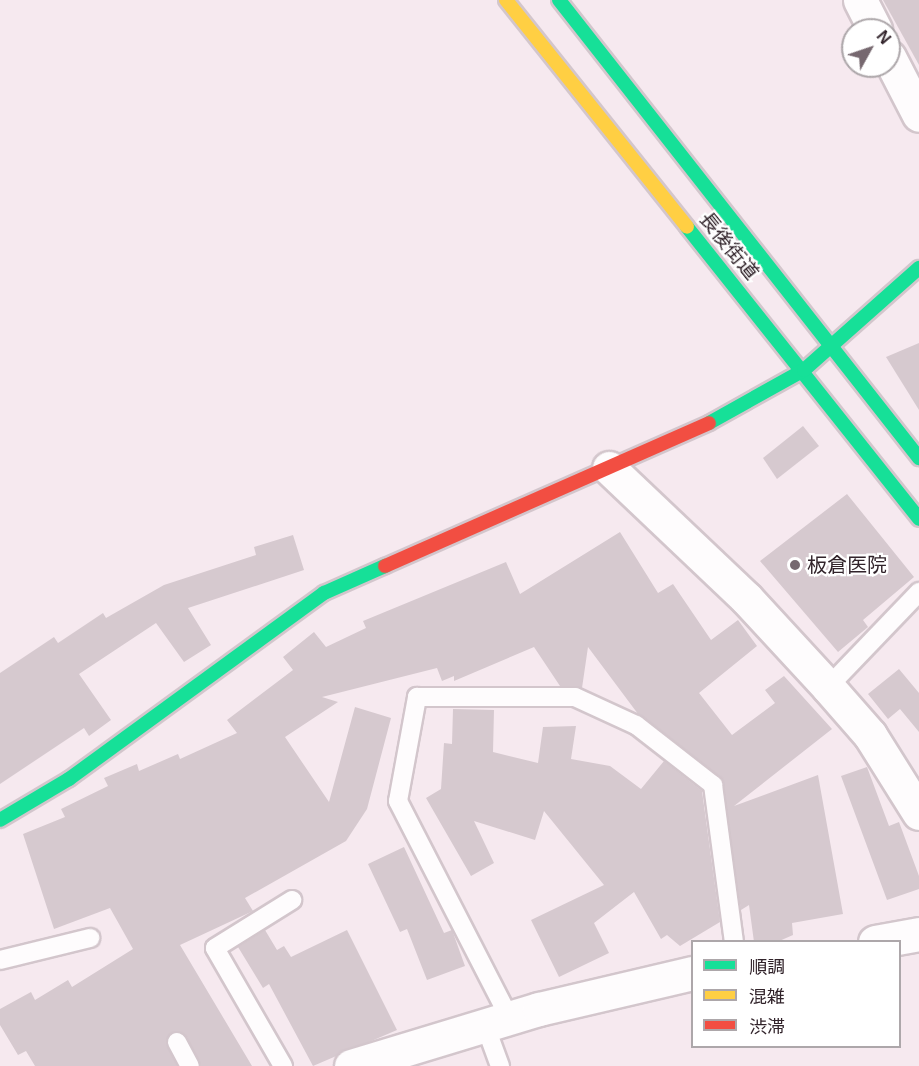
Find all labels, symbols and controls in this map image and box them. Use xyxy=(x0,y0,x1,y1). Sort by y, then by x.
north arrow xyxy=(841,18,901,78)
text: N xyxy=(873,28,894,47)
street label: 長後街道 xyxy=(695,207,763,285)
place label: 板倉医院 xyxy=(807,553,887,577)
marker: 板倉医院 xyxy=(788,558,802,572)
legend xyxy=(691,940,901,1048)
text: 順調 xyxy=(749,957,785,977)
text: 混雑 xyxy=(749,987,785,1007)
text: 渋滞 xyxy=(749,1017,785,1037)

